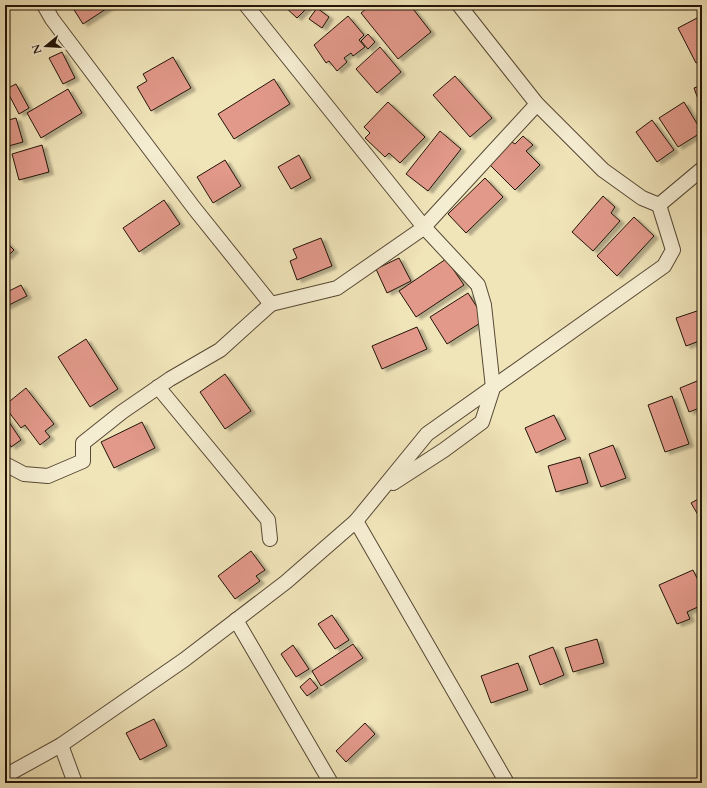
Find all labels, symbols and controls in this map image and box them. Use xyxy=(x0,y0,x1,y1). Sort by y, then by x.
north arrow xyxy=(26,26,66,66)
text: N xyxy=(28,42,46,56)

